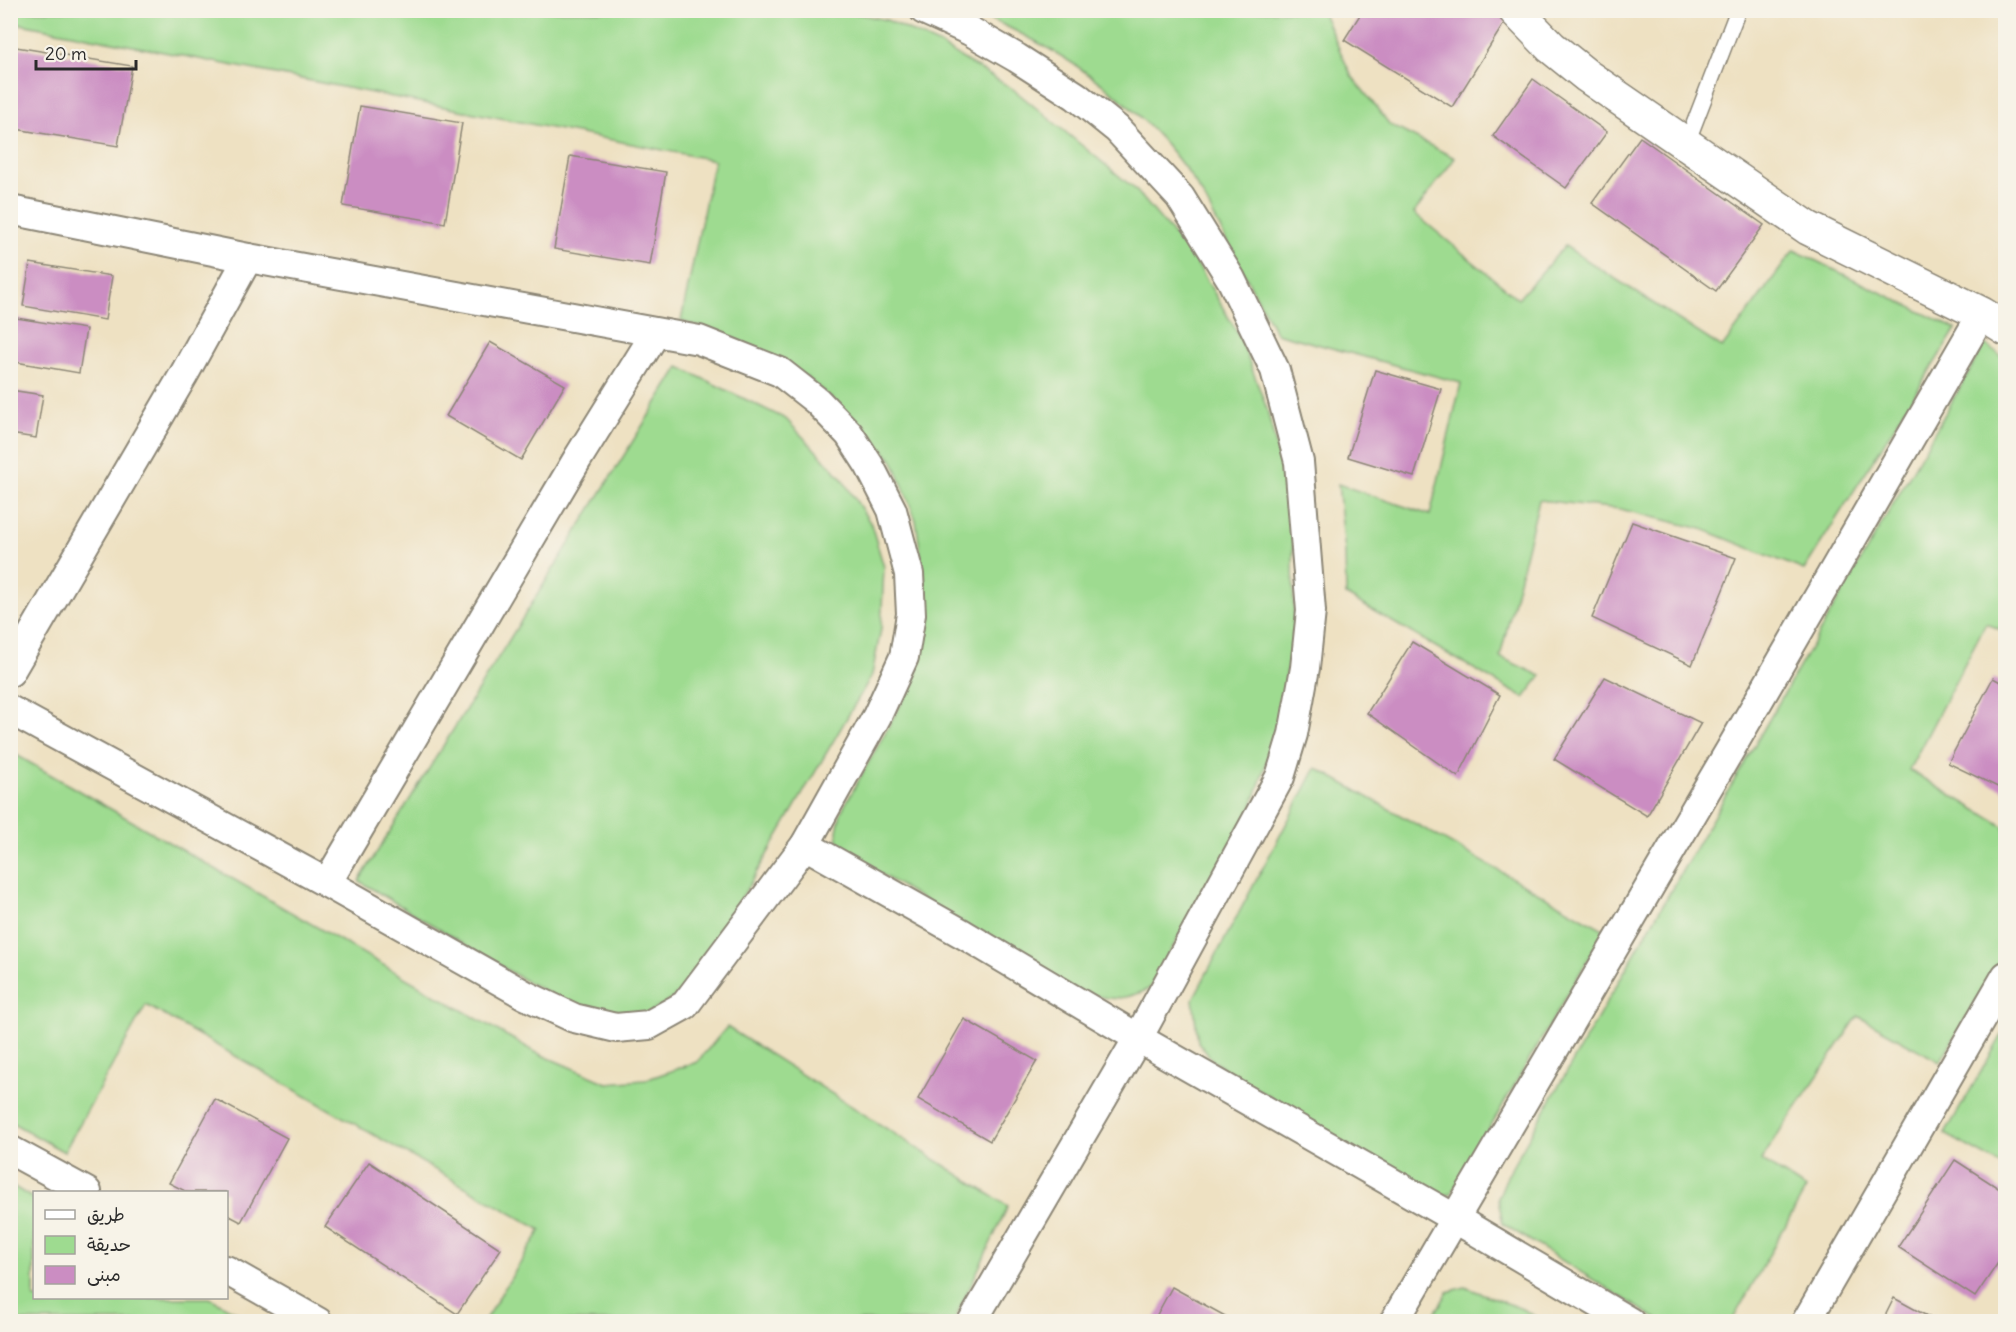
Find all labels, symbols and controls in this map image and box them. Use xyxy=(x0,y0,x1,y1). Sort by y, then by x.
scale bar xyxy=(36,33,136,71)
text: 20 m xyxy=(45,42,87,65)
legend xyxy=(33,1191,228,1299)
text: طريق xyxy=(87,1203,125,1226)
text: حديقة xyxy=(87,1233,131,1256)
text: مبنى xyxy=(87,1263,121,1286)

